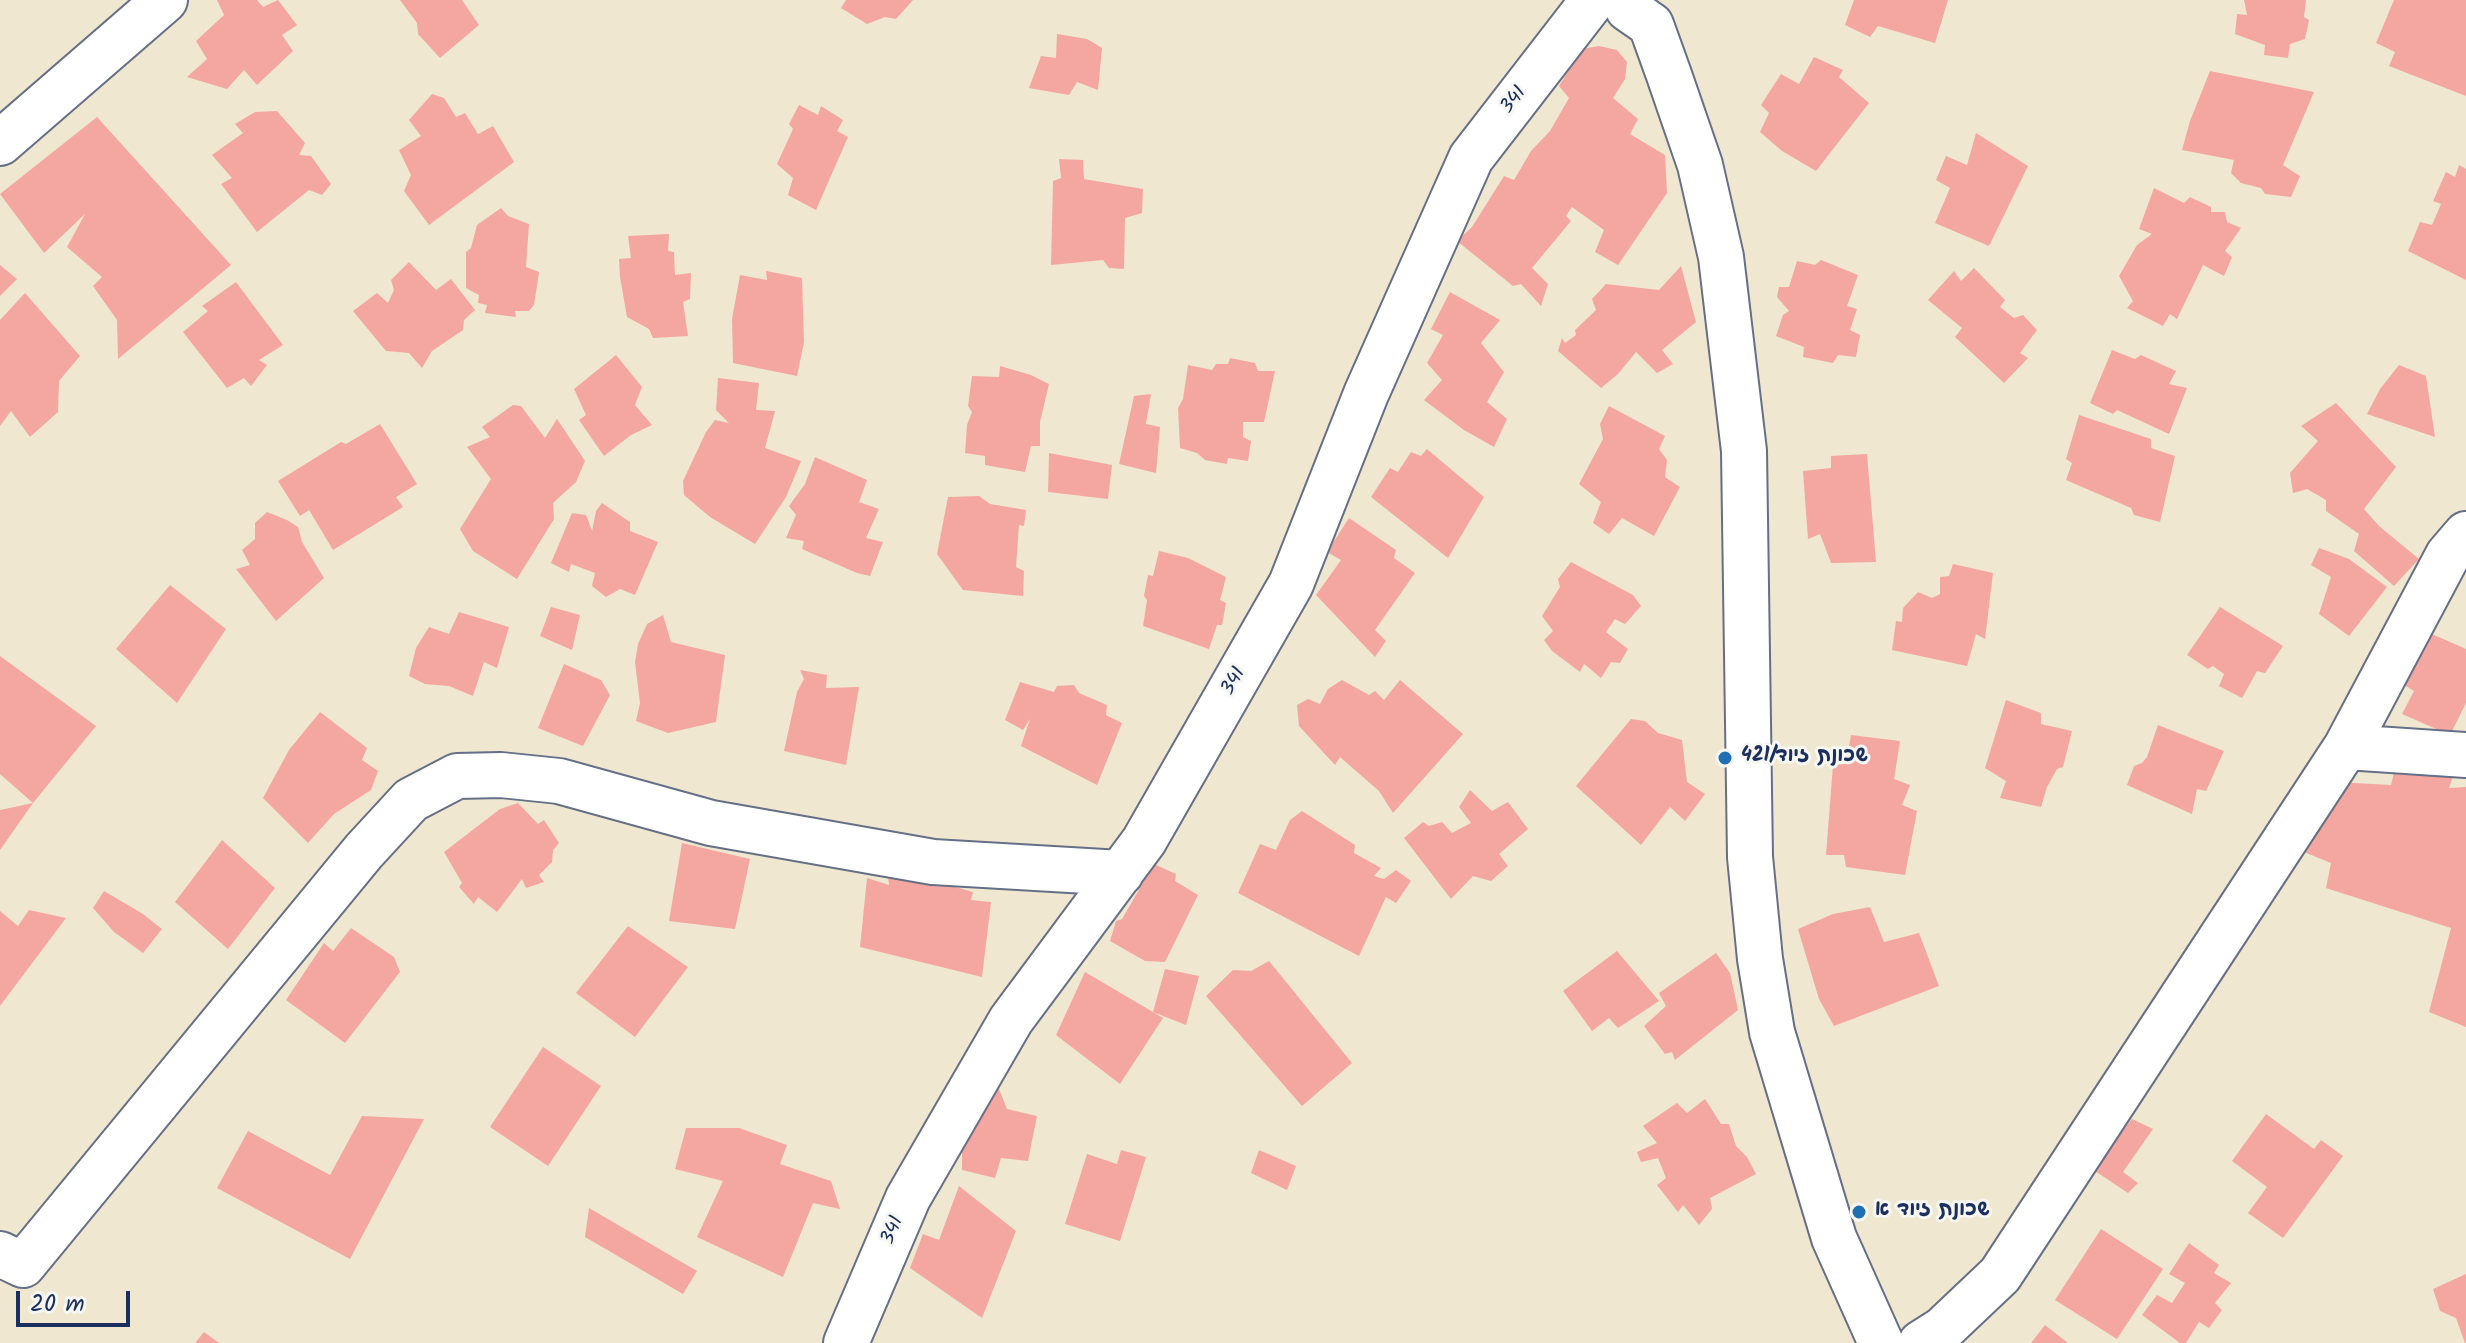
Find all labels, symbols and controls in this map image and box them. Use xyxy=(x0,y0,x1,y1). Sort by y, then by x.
street label: 341 xyxy=(1497,82,1533,120)
street label: 341 xyxy=(1217,664,1253,700)
place label: שכונת זיוד/421 xyxy=(1741,746,1868,770)
marker: שכונת זיוד/421 xyxy=(1716,749,1734,767)
place label: שכונת זיוד א xyxy=(1875,1200,1990,1224)
marker: שכונת זיוד א xyxy=(1850,1203,1868,1221)
street label: 341 xyxy=(877,1213,911,1249)
scale bar xyxy=(20,1275,134,1325)
text: 20 m xyxy=(30,1285,85,1324)

